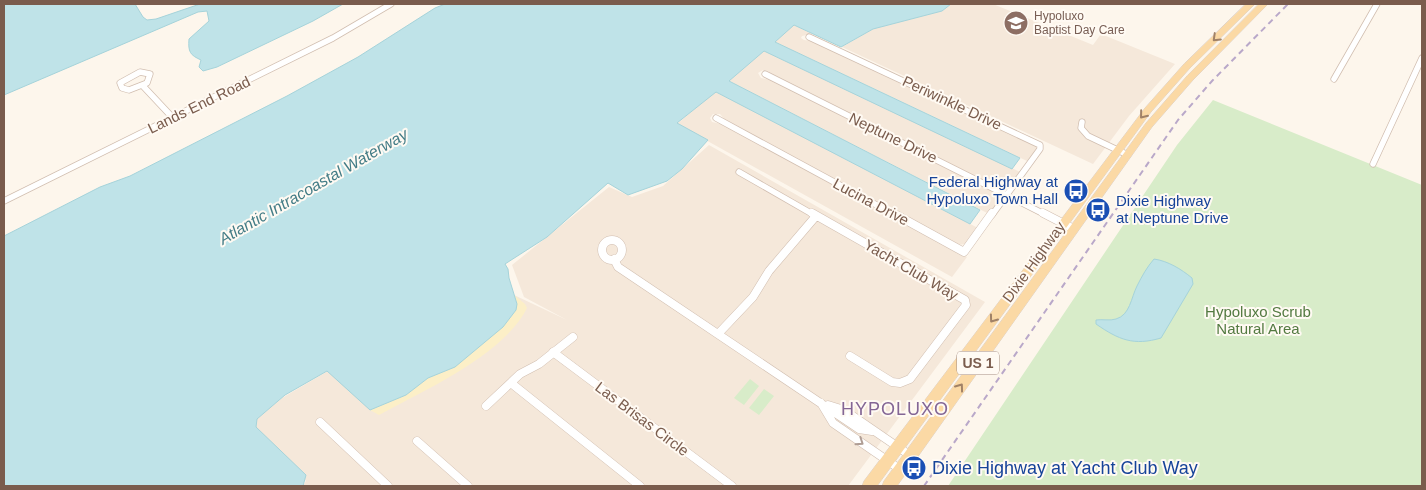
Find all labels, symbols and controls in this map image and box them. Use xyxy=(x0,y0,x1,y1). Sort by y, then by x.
place label: Hypoluxo Baptist Day Care xyxy=(1034,9,1125,37)
school or university icon: Hypoluxo Baptist Day Care xyxy=(1003,10,1029,36)
one-way arrow xyxy=(1213,32,1222,41)
street label: Lands End Road xyxy=(145,72,253,137)
street label: Periwinkle Drive xyxy=(900,72,1005,133)
street label: Neptune Drive xyxy=(846,109,940,166)
one-way arrow xyxy=(1141,109,1149,118)
water label: Atlantic Intracoastal Waterway xyxy=(215,125,411,248)
place label: Federal Highway at Hypoluxo Town Hall xyxy=(927,173,1059,207)
street label: Lucina Drive xyxy=(830,174,912,229)
bus stop icon: Federal Highway at Hypoluxo Town Hall xyxy=(1063,178,1089,204)
place label: Dixie Highway at Neptune Drive xyxy=(1116,192,1229,226)
bus stop icon: Dixie Highway at Neptune Drive xyxy=(1085,197,1111,223)
street label: Dixie Highway xyxy=(999,218,1069,305)
street label: Yacht Club Way xyxy=(861,236,962,304)
park label: Hypoluxo Scrub Natural Area xyxy=(1205,303,1311,337)
one-way arrow xyxy=(990,313,998,322)
road number: US 1 xyxy=(957,352,999,374)
street label: Las Brisas Circle xyxy=(592,378,692,459)
one-way arrow xyxy=(955,384,963,393)
district label: HYPOLUXO xyxy=(841,399,949,419)
one-way arrow xyxy=(855,436,864,445)
bus stop icon: Dixie Highway at Yacht Club Way xyxy=(901,455,927,481)
place label: Dixie Highway at Yacht Club Way xyxy=(932,458,1198,478)

